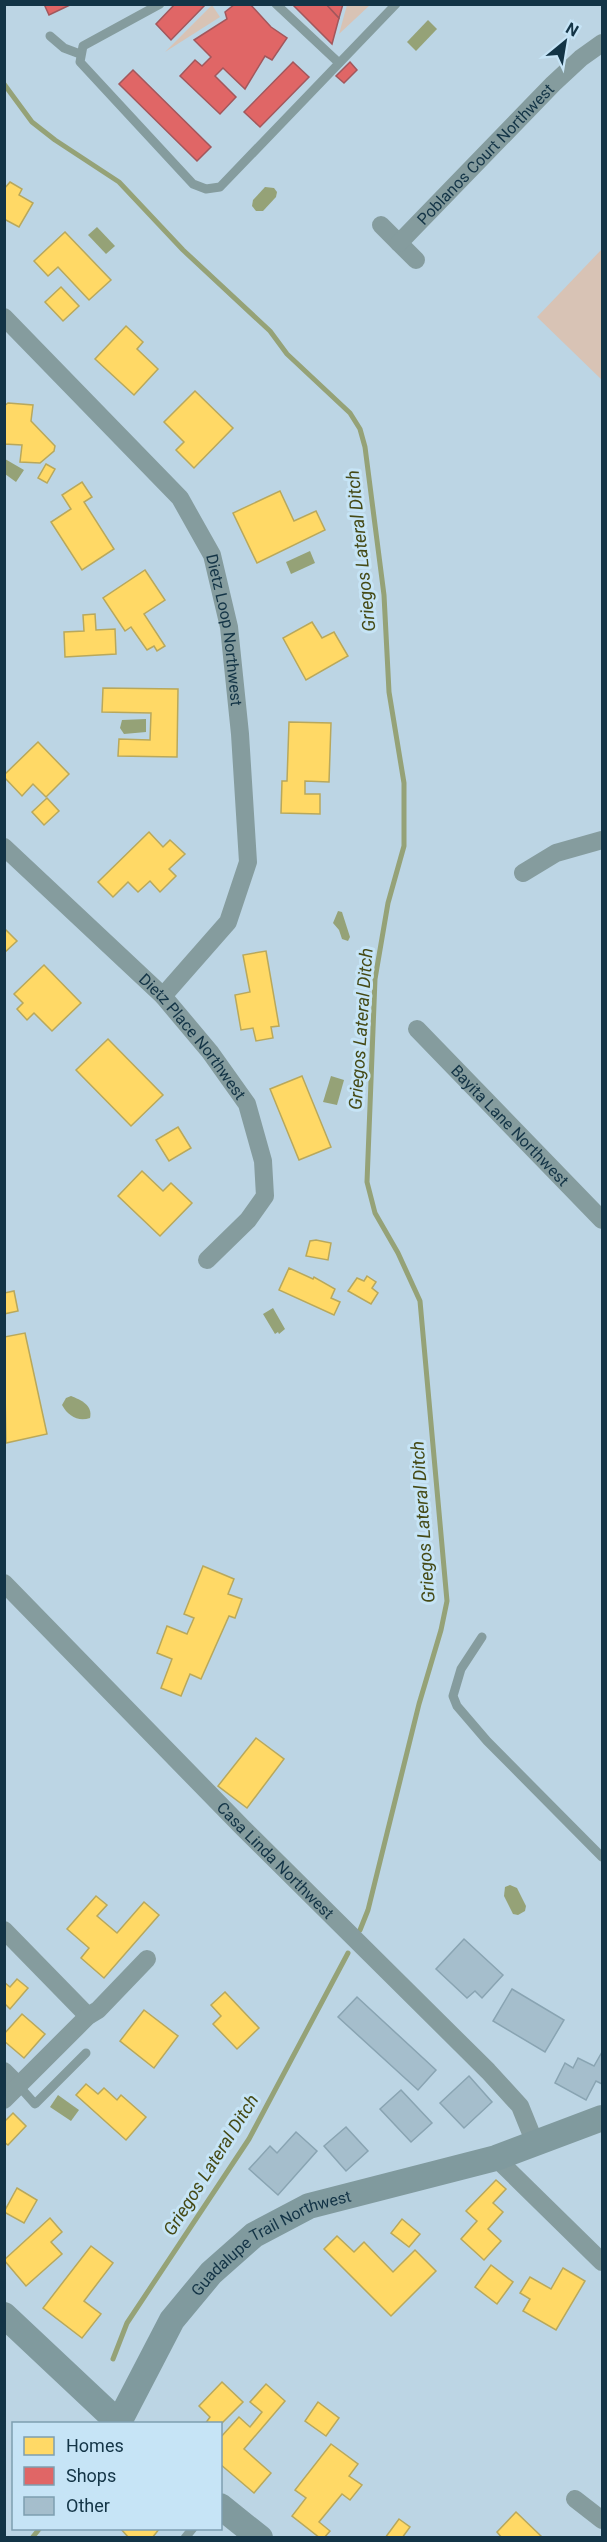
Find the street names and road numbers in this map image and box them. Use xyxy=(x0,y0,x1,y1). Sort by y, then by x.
street label: Poblanos Court Northwest xyxy=(413,80,558,229)
street label: Dietz Loop Northwest xyxy=(202,552,246,707)
street label: Dietz Place Northwest xyxy=(135,970,250,1103)
street label: Bayita Lane Northwest xyxy=(447,1061,573,1190)
street label: Casa Linda Northwest xyxy=(213,1798,338,1923)
street label: Guadalupe Trail Northwest xyxy=(187,2187,353,2300)

